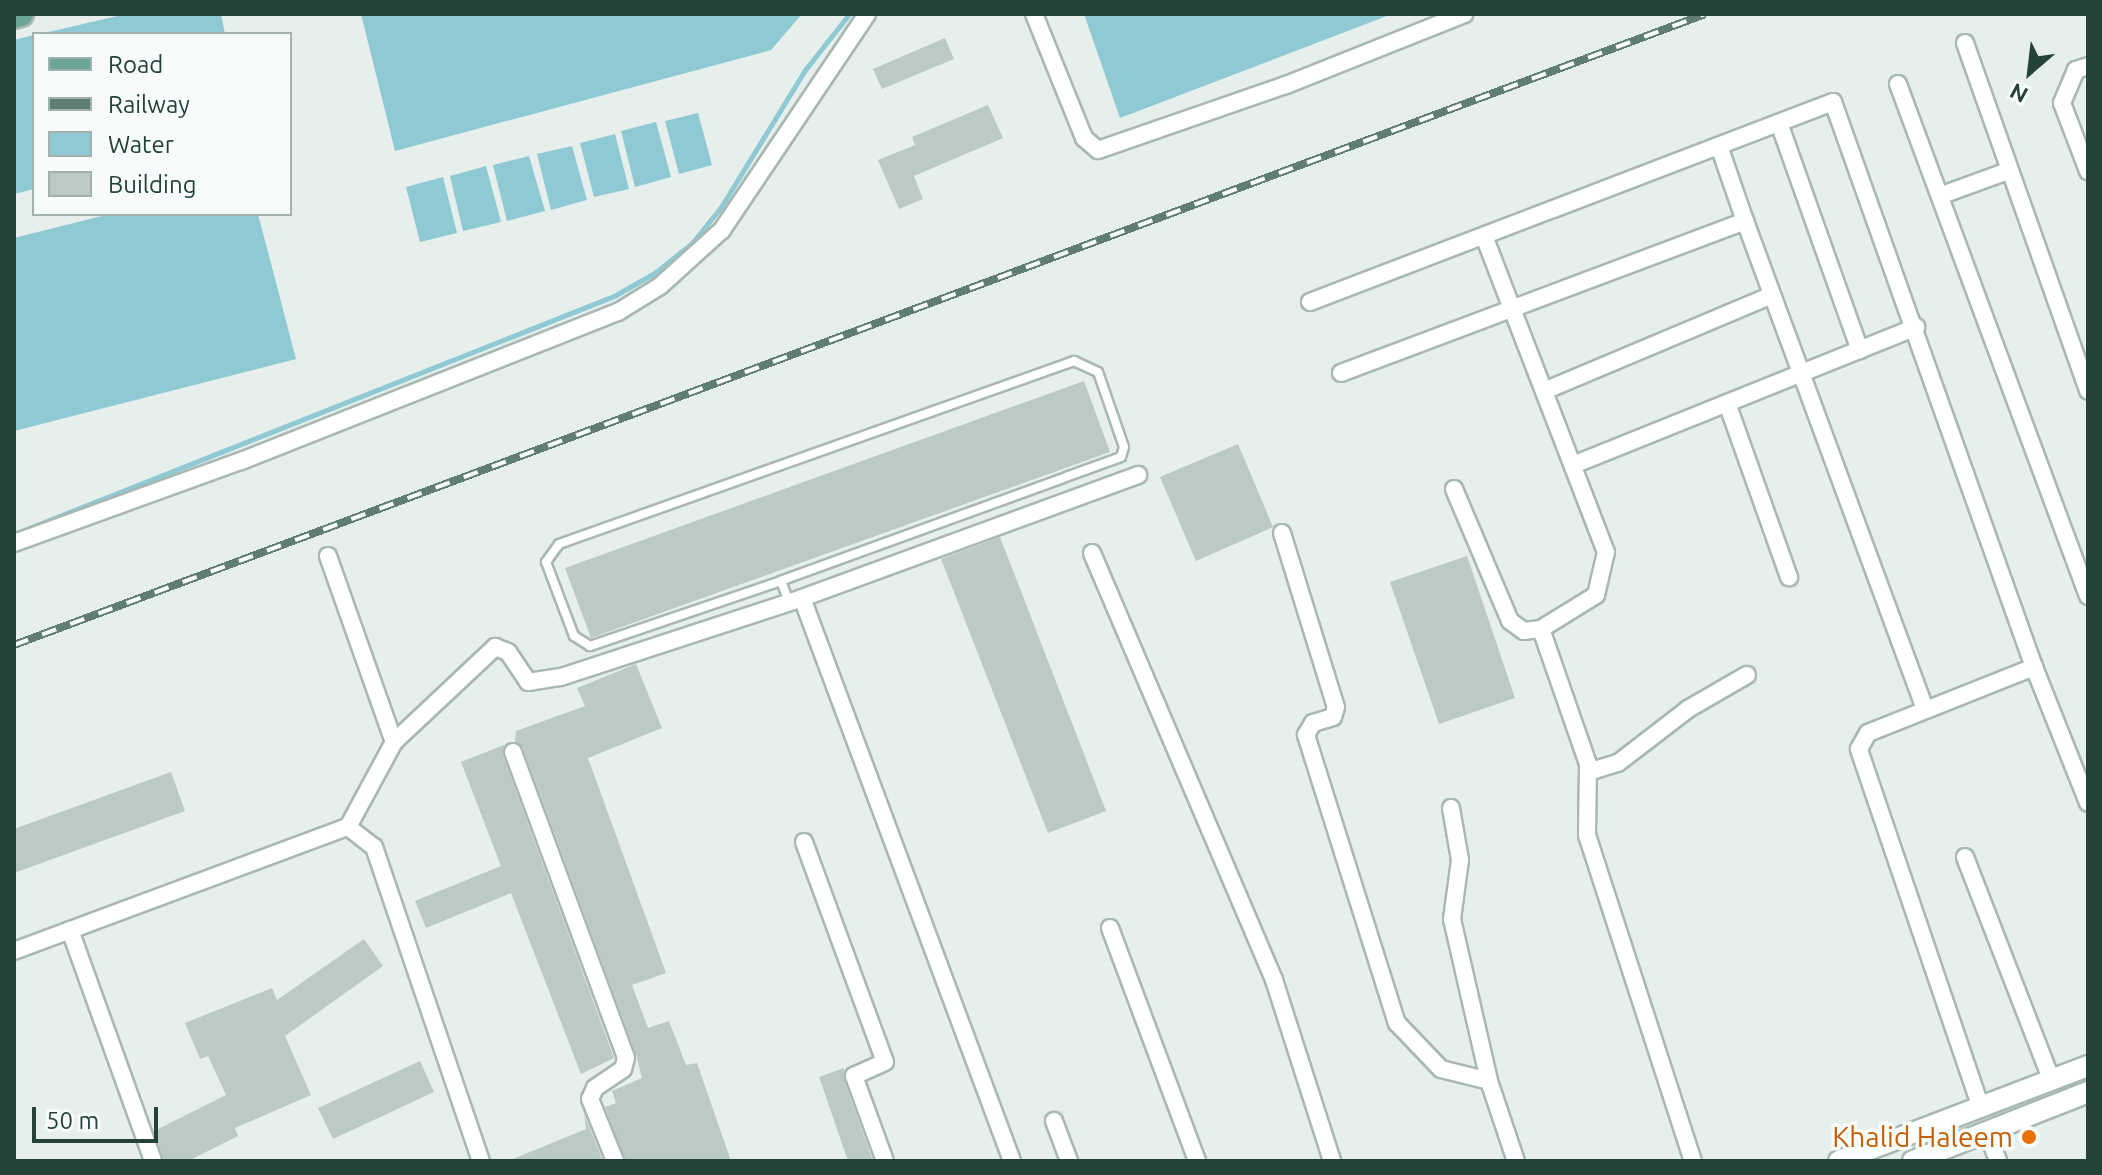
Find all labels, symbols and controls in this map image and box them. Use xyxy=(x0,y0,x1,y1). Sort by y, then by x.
legend xyxy=(32,32,292,216)
north arrow xyxy=(1990,32,2070,112)
text: Road xyxy=(108,51,163,78)
text: N xyxy=(2005,79,2032,109)
text: Railway xyxy=(108,91,190,118)
text: Water xyxy=(108,131,174,158)
text: Building xyxy=(108,171,196,198)
scale bar xyxy=(36,1091,162,1141)
text: 50 m xyxy=(46,1107,99,1134)
place label: Khalid Haleem xyxy=(1832,1120,2013,1154)
marker: Khalid Haleem xyxy=(2020,1128,2038,1146)

